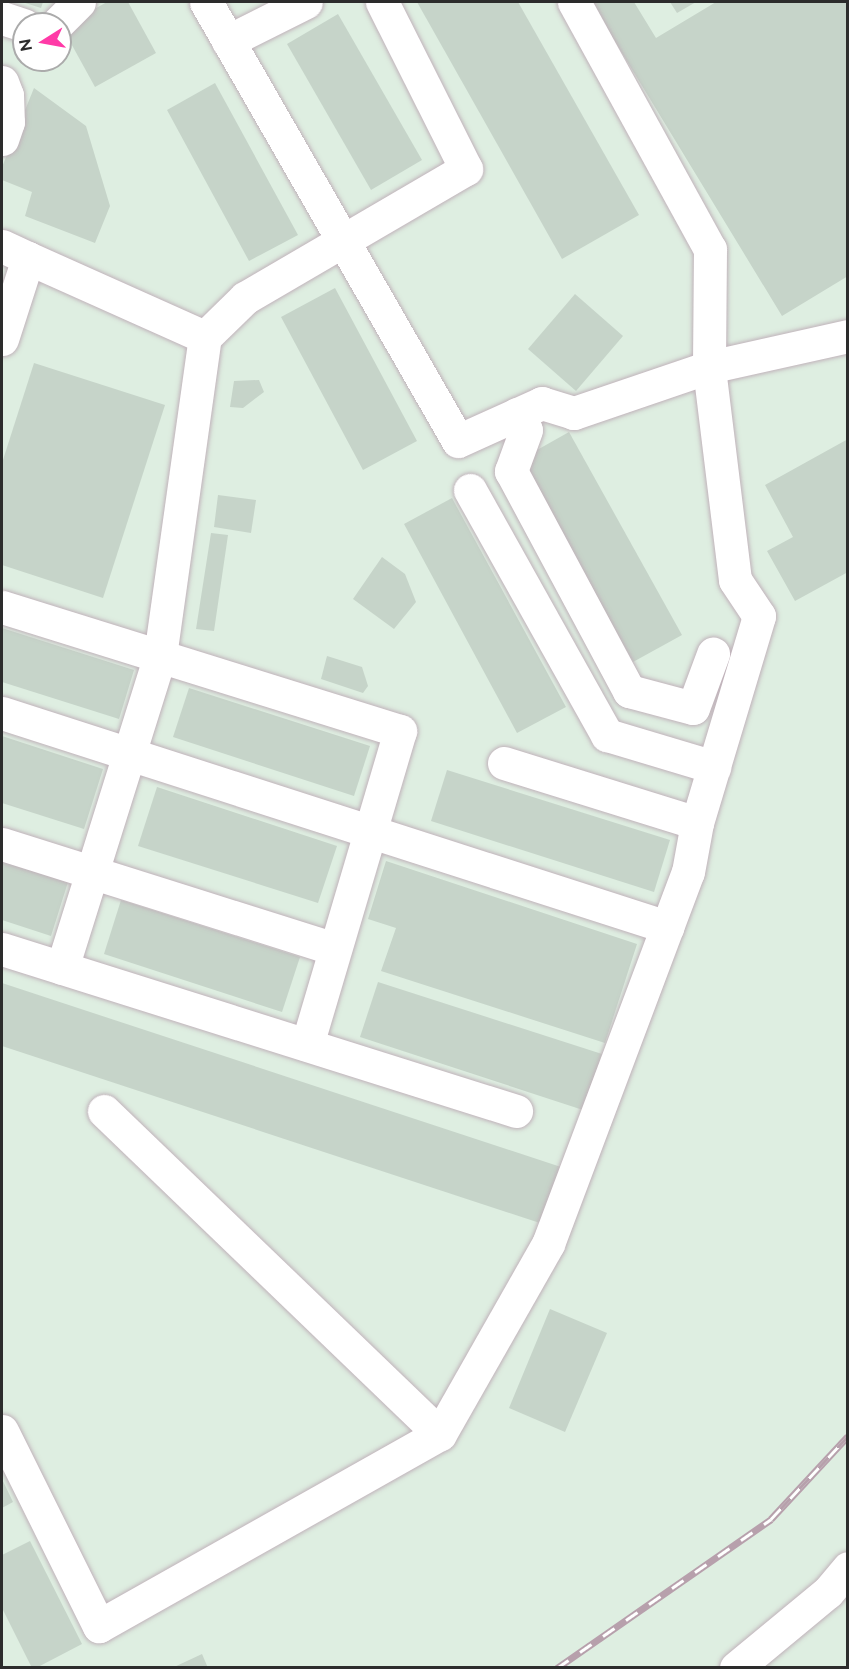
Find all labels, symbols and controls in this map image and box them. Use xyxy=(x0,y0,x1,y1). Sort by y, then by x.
north arrow xyxy=(12,12,72,72)
text: N xyxy=(15,37,36,53)

